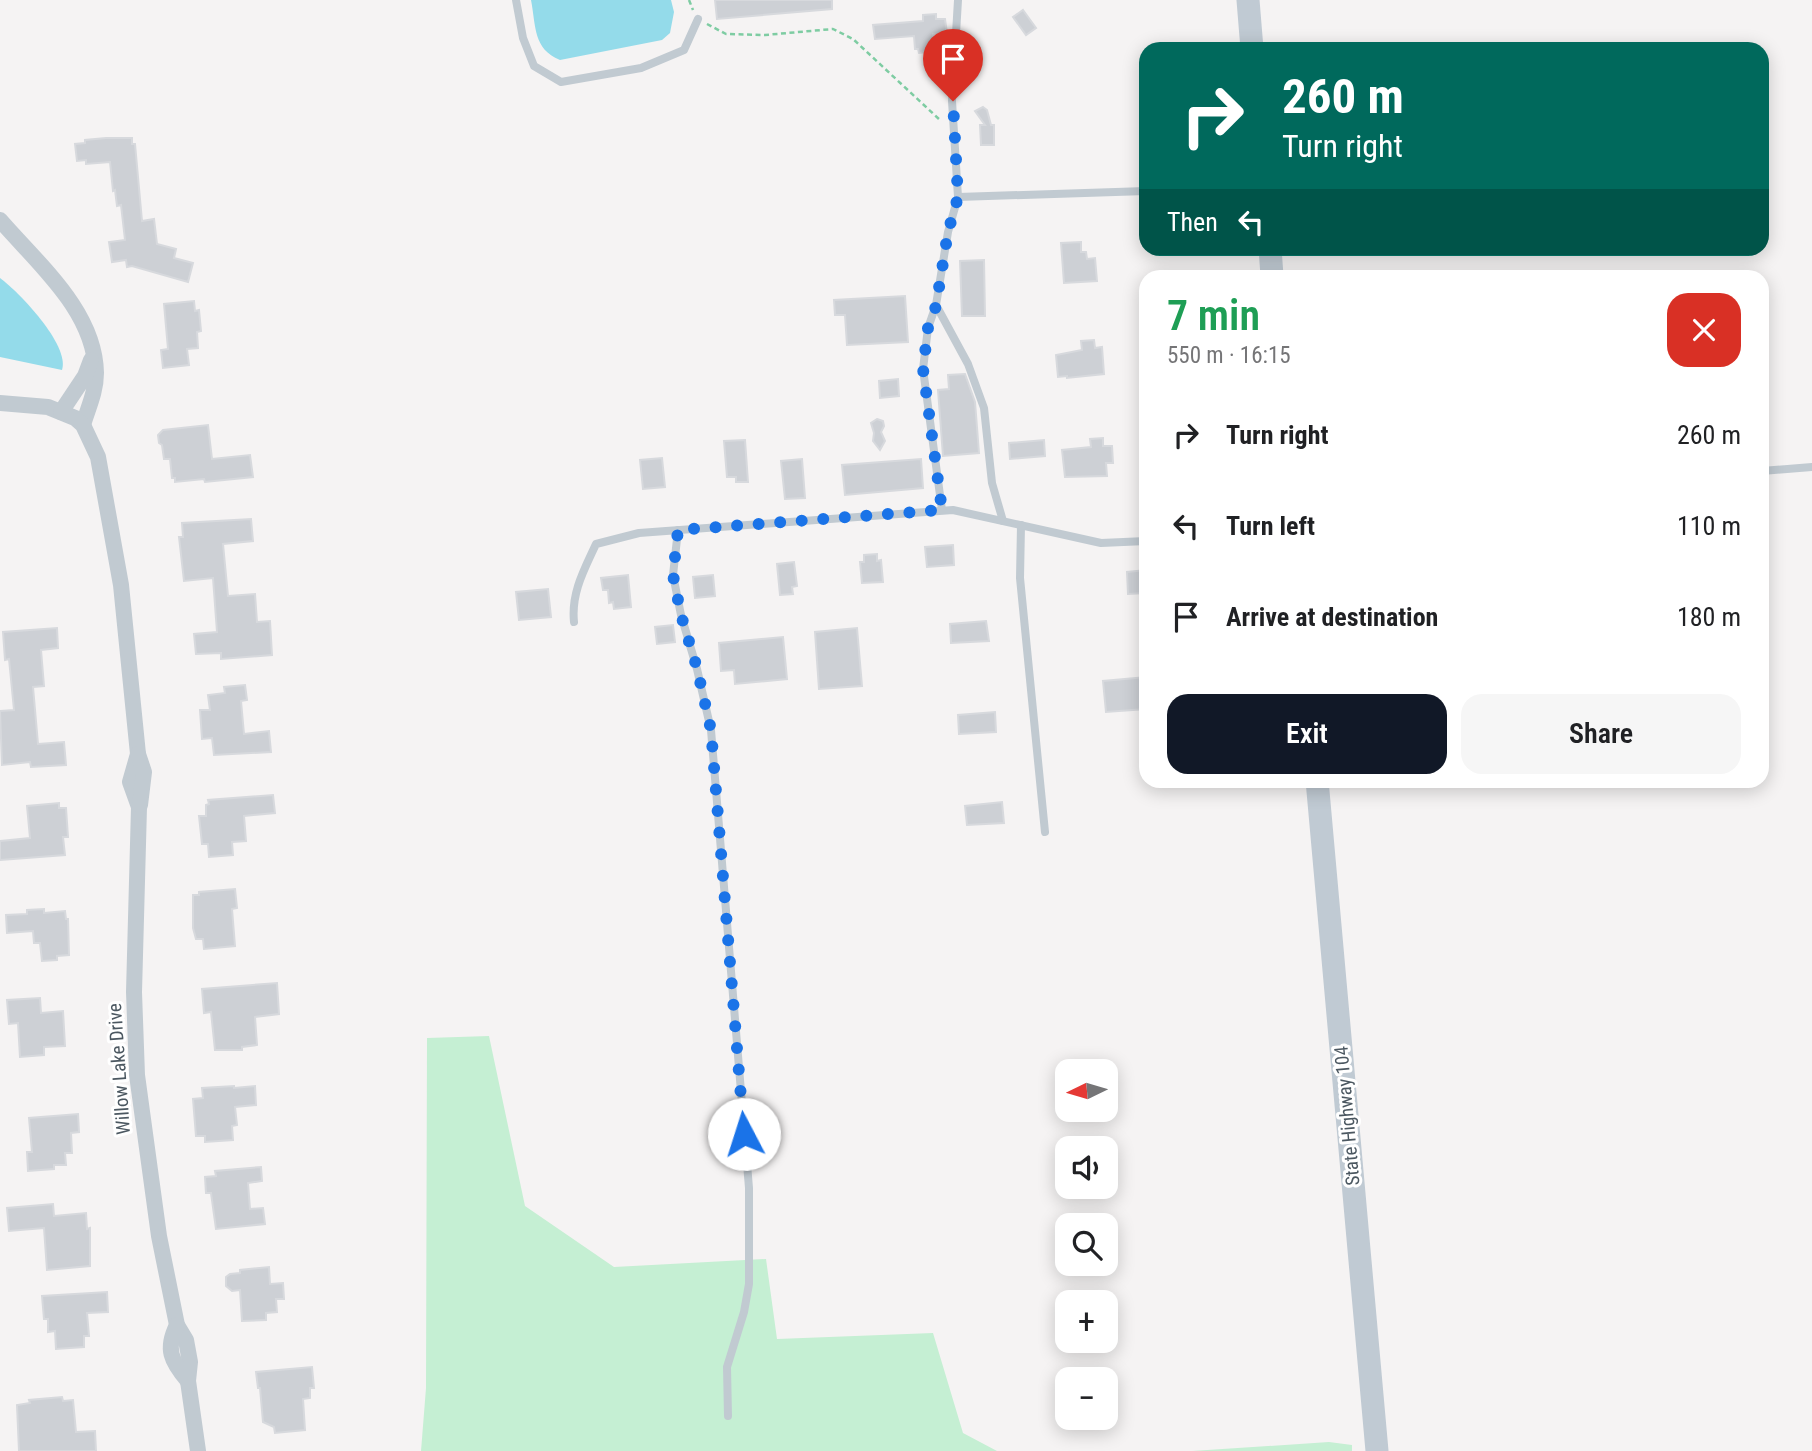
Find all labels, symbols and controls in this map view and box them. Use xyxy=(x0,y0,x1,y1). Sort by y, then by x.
pin xyxy=(923,29,983,101)
icon: arrive xyxy=(934,40,972,78)
text: 260 m xyxy=(1282,68,1404,125)
icon: right xyxy=(1167,70,1258,161)
text: Turn right xyxy=(1282,127,1403,165)
icon: left xyxy=(1232,203,1270,241)
text: Then xyxy=(1167,207,1218,237)
text: 7 min xyxy=(1167,291,1260,340)
button: close xyxy=(1667,293,1741,367)
text: 550 m · 16:15 xyxy=(1167,342,1291,369)
icon: right xyxy=(1167,416,1205,454)
text: Turn right xyxy=(1226,420,1328,450)
text: 260 m xyxy=(1677,420,1741,450)
icon: left xyxy=(1167,507,1205,545)
text: Turn left xyxy=(1226,511,1315,541)
text: 110 m xyxy=(1677,511,1741,541)
icon: arrive xyxy=(1167,598,1205,636)
text: Arrive at destination xyxy=(1226,602,1438,632)
text: 180 m xyxy=(1677,602,1741,632)
button: Exit xyxy=(1167,694,1447,774)
button: Share xyxy=(1461,694,1741,774)
street label: Willow Lake Drive xyxy=(103,1003,135,1135)
street label: State Highway 104 xyxy=(1329,1045,1365,1187)
north arrow xyxy=(1055,1059,1118,1122)
map controls xyxy=(1055,1059,1118,1430)
position arrow xyxy=(707,1097,781,1171)
button: sound xyxy=(1055,1136,1118,1199)
button: search xyxy=(1055,1213,1118,1276)
button: + xyxy=(1055,1290,1118,1353)
button: − xyxy=(1055,1367,1118,1430)

